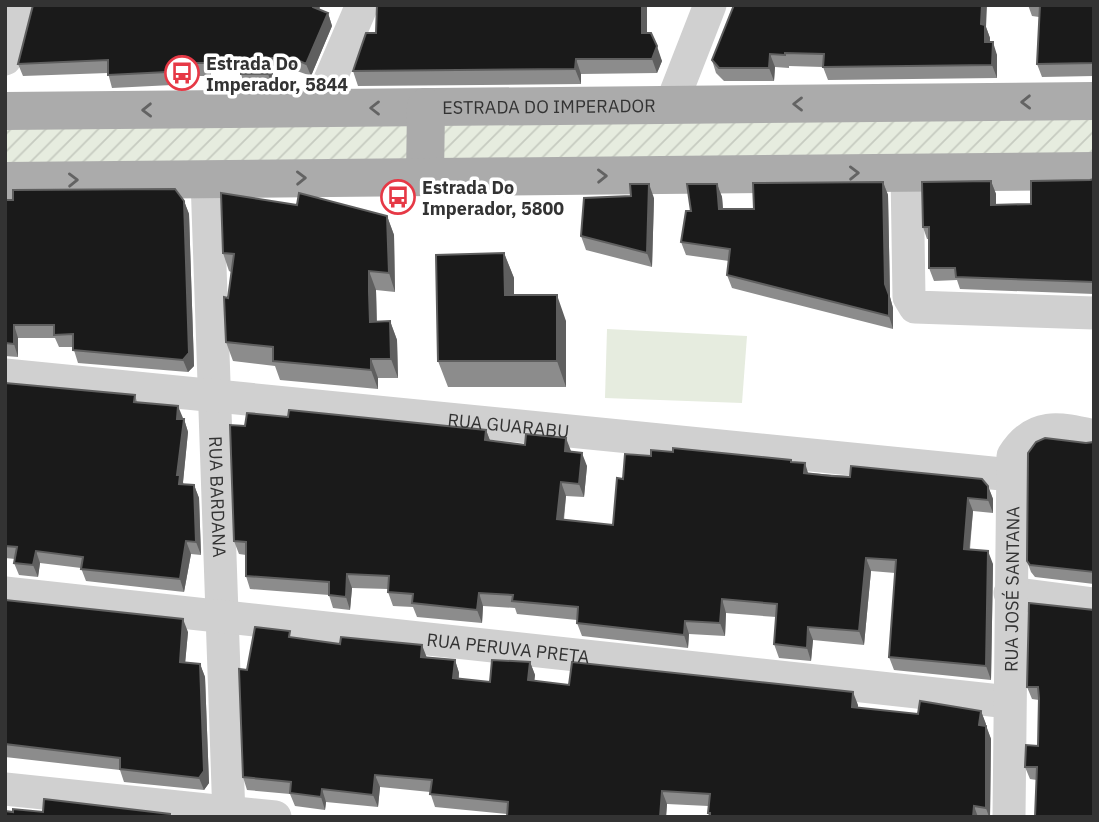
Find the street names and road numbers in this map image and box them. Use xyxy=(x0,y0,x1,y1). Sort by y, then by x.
street label: ESTRADA DO IMPERADOR xyxy=(442,94,656,118)
street label: RUA GUARABU xyxy=(447,408,570,442)
street label: RUA BARDANA xyxy=(204,436,232,558)
street label: RUA JOSÉ SANTANA xyxy=(999,505,1024,672)
street label: RUA PERUVA PRETA xyxy=(425,627,591,668)

